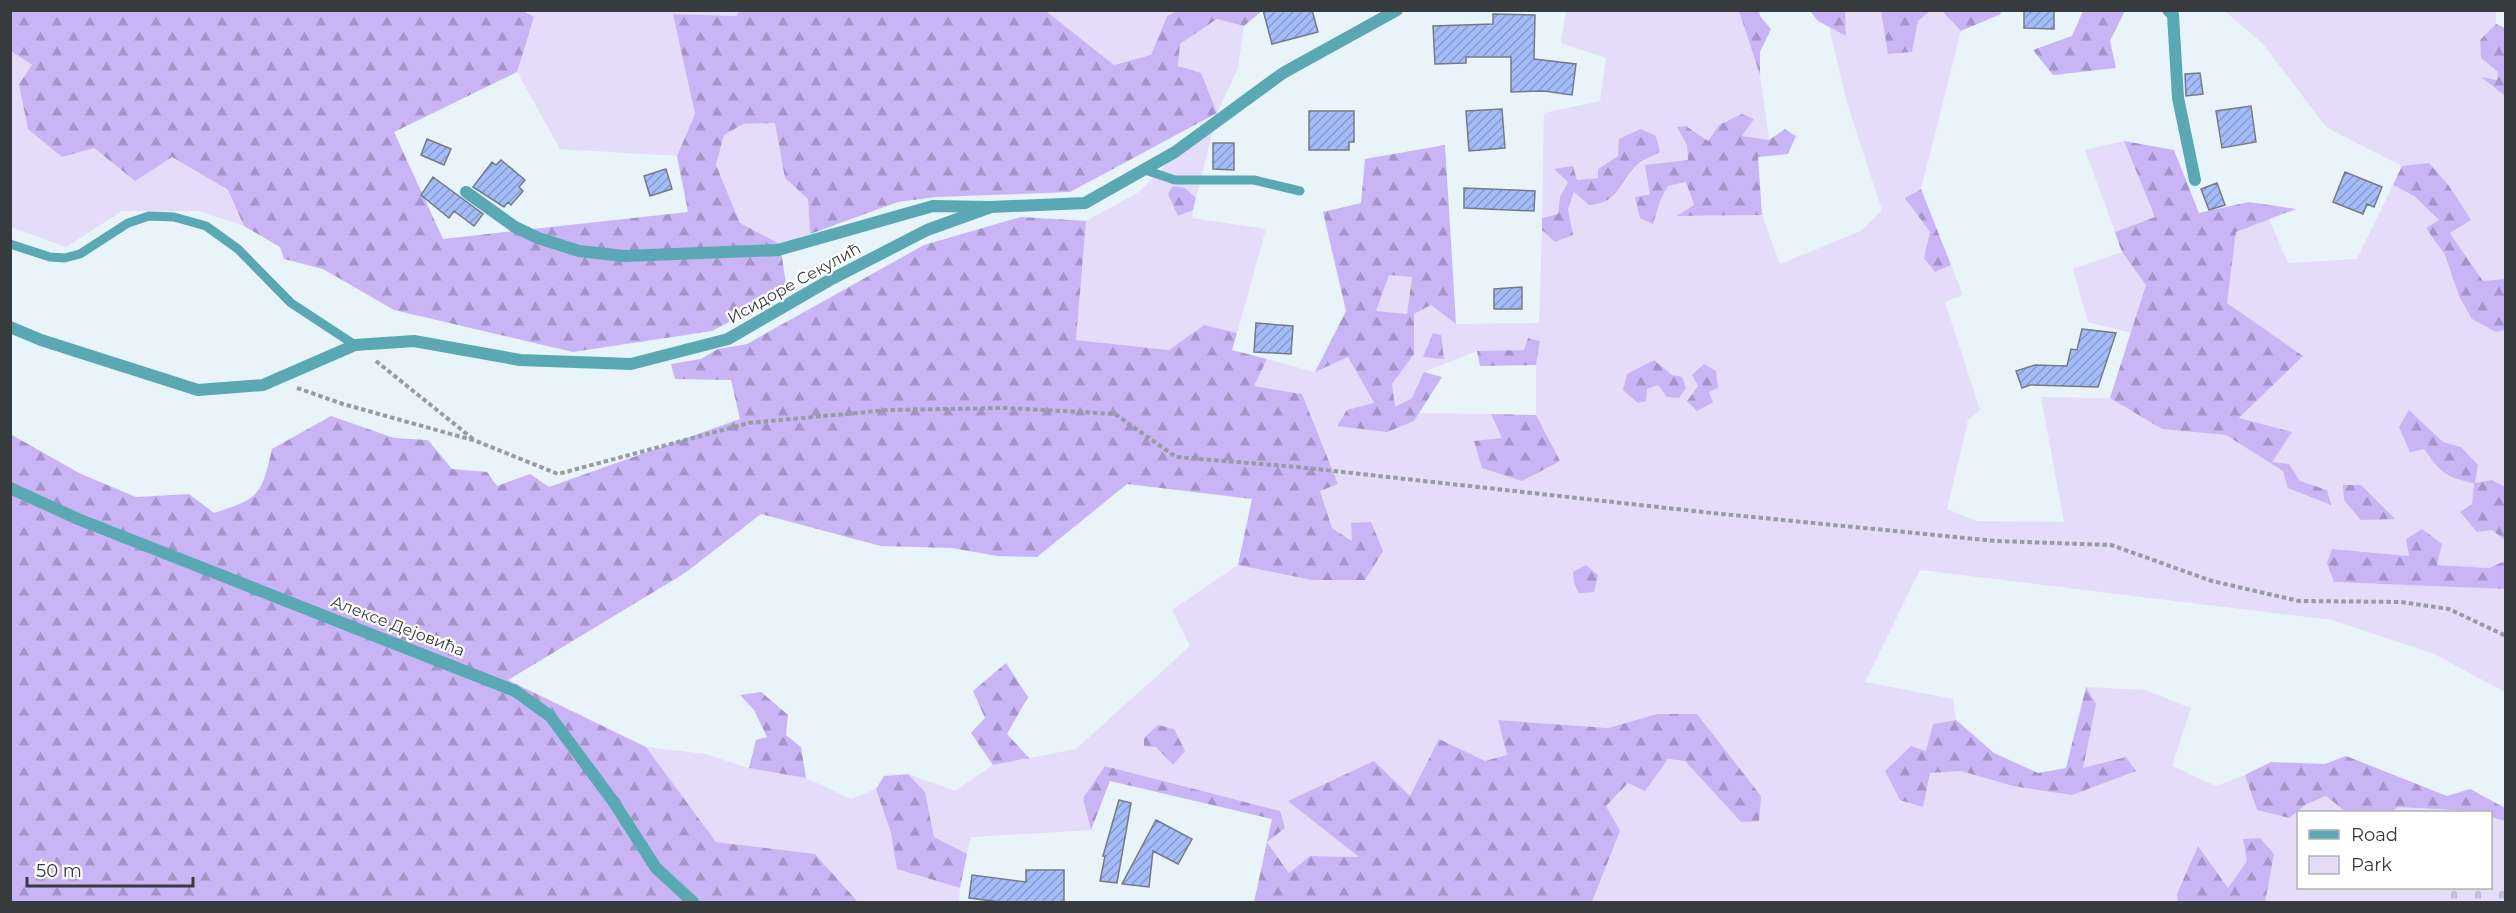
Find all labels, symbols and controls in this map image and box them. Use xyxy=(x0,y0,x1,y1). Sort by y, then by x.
street label: Исидоре Секулић xyxy=(724,239,864,327)
street label: Алексе Дејовића xyxy=(329,592,467,660)
legend xyxy=(2297,811,2492,889)
text: Road xyxy=(2351,824,2398,846)
scale bar xyxy=(27,850,194,888)
text: Park xyxy=(2351,854,2392,876)
text: 50 m xyxy=(36,860,82,882)

